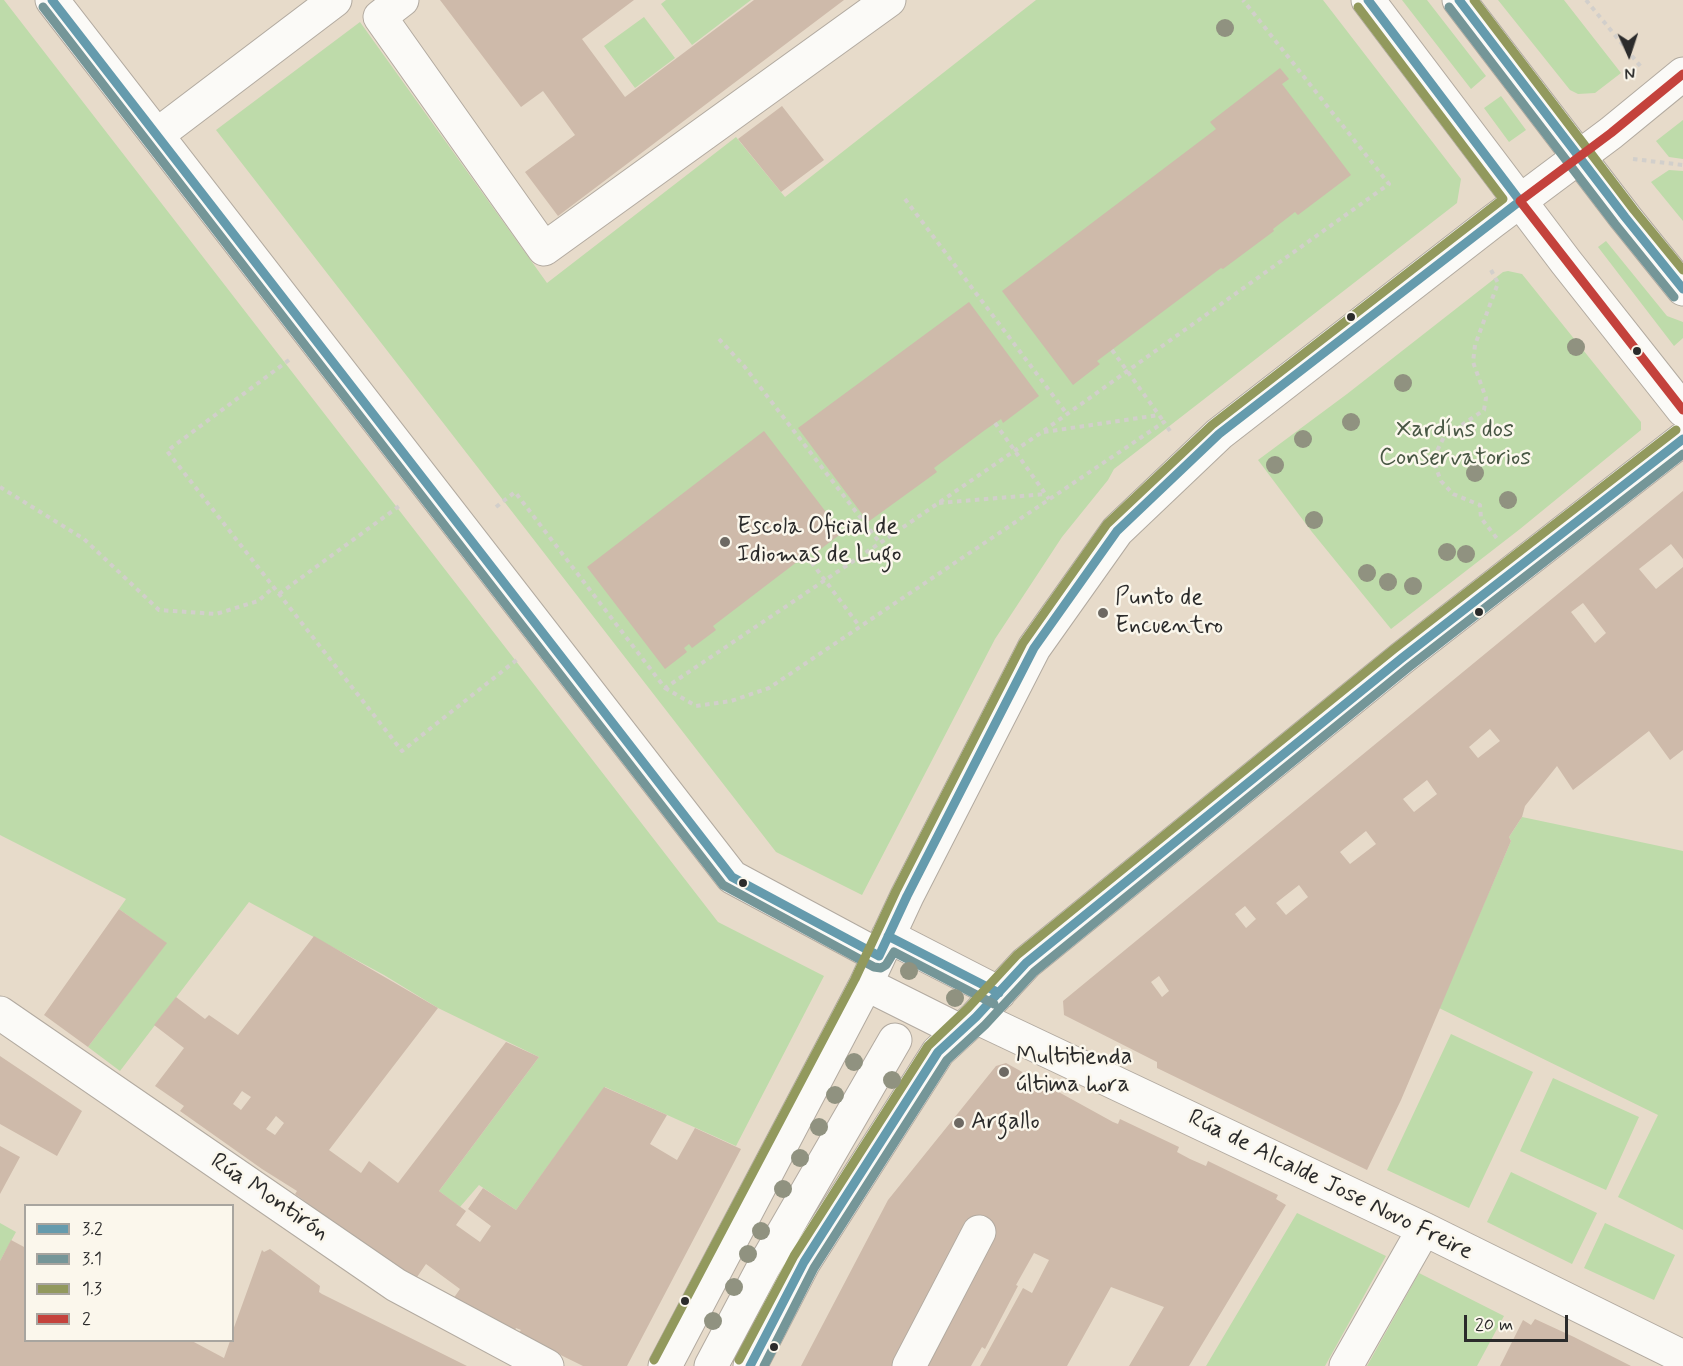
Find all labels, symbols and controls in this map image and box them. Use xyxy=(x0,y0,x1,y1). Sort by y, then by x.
north arrow xyxy=(1599,24,1659,84)
text: N xyxy=(1624,62,1636,83)
unlabelled marker xyxy=(1345,311,1357,323)
unlabelled marker xyxy=(1631,345,1643,357)
park label: Xardíns dos Conservatorios xyxy=(1379,417,1531,473)
place label: Escola Oficial de Idiomas de Lugo xyxy=(737,514,902,570)
marker: Escola Oficial de Idiomas de Lugo xyxy=(718,535,732,549)
place label: Punto de Encuentro xyxy=(1115,585,1223,641)
marker: Punto de Encuentro xyxy=(1096,606,1110,620)
unlabelled marker xyxy=(1473,606,1485,618)
unlabelled marker xyxy=(737,877,749,889)
place label: Multitienda última hora xyxy=(1016,1044,1132,1100)
marker: Multitienda última hora xyxy=(997,1065,1011,1079)
street label: Rúa de Alcalde Jose Novo Freire xyxy=(1183,1104,1477,1268)
place label: Argallo xyxy=(971,1109,1040,1137)
marker: Argallo xyxy=(952,1116,966,1130)
street label: Rúa Montirón xyxy=(204,1148,334,1248)
legend xyxy=(24,1204,234,1342)
text: 3.2 xyxy=(82,1217,103,1241)
text: 3.1 xyxy=(82,1247,102,1271)
text: 1.3 xyxy=(82,1277,102,1301)
unlabelled marker xyxy=(679,1295,691,1307)
scale bar xyxy=(1467,1303,1570,1341)
text: 2 xyxy=(82,1307,91,1331)
text: 20 m xyxy=(1475,1313,1513,1337)
unlabelled marker xyxy=(768,1341,780,1353)

